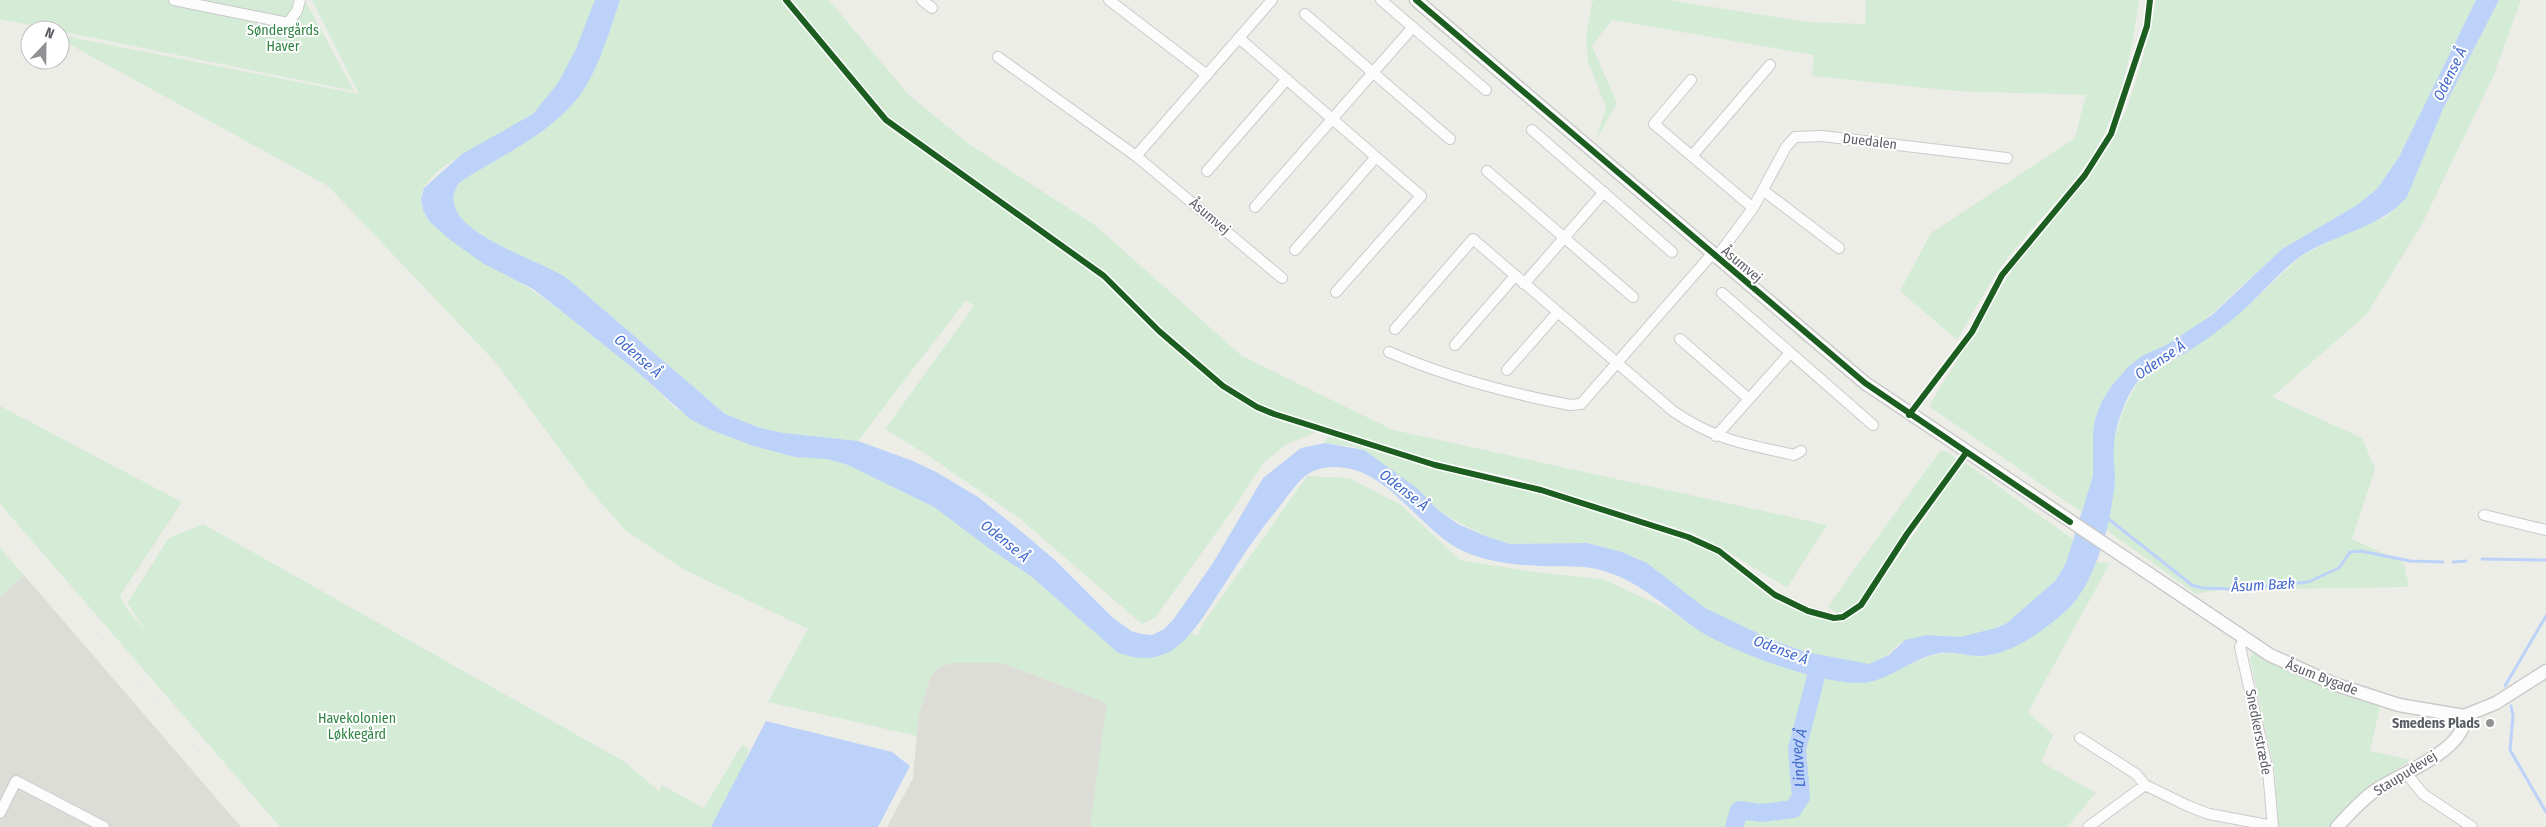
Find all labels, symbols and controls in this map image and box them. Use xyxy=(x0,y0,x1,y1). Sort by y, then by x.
north arrow xyxy=(20,20,70,70)
park label: Søndergårds Haver xyxy=(247,22,319,55)
text: N xyxy=(43,24,57,43)
water label: Odense Å xyxy=(2429,44,2471,104)
street label: Duedalen xyxy=(1842,130,1898,153)
street label: Åsumvej xyxy=(1186,194,1234,238)
street label: Åsumvej xyxy=(1718,242,1766,286)
water label: Odense Å xyxy=(611,331,666,382)
water label: Odense Å xyxy=(2131,336,2189,383)
water label: Odense Å xyxy=(1376,465,1432,515)
water label: Odense Å xyxy=(977,516,1033,566)
water label: Åsum Bæk xyxy=(2230,574,2296,596)
water label: Odense Å xyxy=(1751,631,1811,669)
street label: Åsum Bygade xyxy=(2283,655,2361,699)
street label: Snedkerstræde xyxy=(2242,688,2275,776)
park label: Havekolonien Løkkegård xyxy=(318,710,396,743)
place label: Smedens Plads xyxy=(2392,715,2480,732)
marker: Smedens Plads xyxy=(2484,717,2496,729)
water label: Lindved Å xyxy=(1788,726,1811,788)
street label: Staupudevej xyxy=(2371,747,2440,800)

